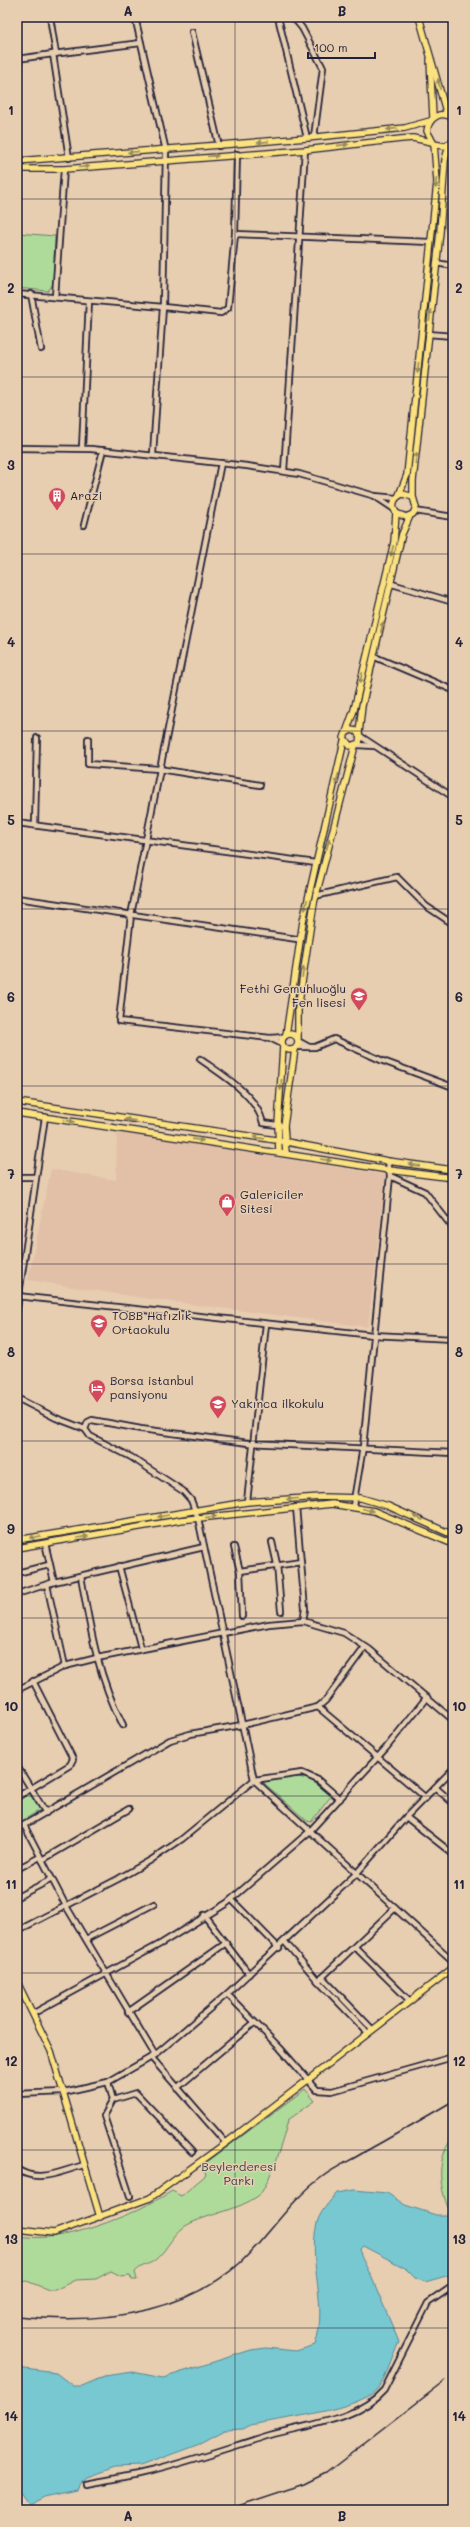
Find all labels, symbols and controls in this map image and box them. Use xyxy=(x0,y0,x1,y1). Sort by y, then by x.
text: A xyxy=(123,2,133,19)
text: B xyxy=(338,2,347,19)
scale bar xyxy=(308,34,375,60)
text: 100 m xyxy=(314,39,348,55)
one-way arrow xyxy=(436,78,442,90)
text: 1 xyxy=(8,101,14,118)
text: 1 xyxy=(456,101,462,118)
one-way arrow xyxy=(386,126,398,133)
one-way arrow xyxy=(257,138,269,145)
one-way arrow xyxy=(337,142,349,149)
one-way arrow xyxy=(127,149,139,156)
one-way arrow xyxy=(207,153,219,160)
one-way arrow xyxy=(78,163,90,170)
one-way arrow xyxy=(433,177,440,189)
text: 2 xyxy=(7,279,15,296)
text: 2 xyxy=(455,279,463,296)
one-way arrow xyxy=(427,309,434,321)
one-way arrow xyxy=(414,362,421,374)
one-way arrow xyxy=(412,452,419,464)
text: 3 xyxy=(7,456,15,473)
text: 3 xyxy=(455,456,463,473)
building icon: Arazi xyxy=(47,486,67,511)
place label: Arazi xyxy=(70,487,102,503)
one-way arrow xyxy=(388,545,394,557)
one-way arrow xyxy=(379,621,385,633)
text: 4 xyxy=(7,633,15,650)
text: 4 xyxy=(455,633,463,650)
one-way arrow xyxy=(358,671,364,684)
one-way arrow xyxy=(333,773,339,785)
text: 5 xyxy=(7,811,15,828)
text: 5 xyxy=(455,811,463,828)
one-way arrow xyxy=(325,838,331,851)
one-way arrow xyxy=(303,899,309,911)
one-way arrow xyxy=(300,966,306,978)
place label: Fethi Gemuhluoğlu Fen lisesi xyxy=(240,980,346,1010)
school or university icon: Fethi Gemuhluoğlu Fen lisesi xyxy=(349,986,369,1011)
text: 6 xyxy=(7,988,15,1005)
text: 6 xyxy=(455,988,463,1005)
one-way arrow xyxy=(277,1079,284,1091)
one-way arrow xyxy=(124,1117,136,1123)
one-way arrow xyxy=(63,1118,75,1124)
one-way arrow xyxy=(253,1135,265,1141)
one-way arrow xyxy=(192,1137,204,1143)
one-way arrow xyxy=(320,1157,333,1163)
one-way arrow xyxy=(408,1161,420,1168)
text: 7 xyxy=(7,1165,15,1182)
text: 7 xyxy=(455,1165,463,1182)
place label: Galericiler Sitesi xyxy=(240,1186,304,1216)
shop icon: Galericiler Sitesi xyxy=(217,1192,237,1217)
place label: TOBB Hafızlık Ortaokulu xyxy=(112,1307,191,1337)
school or university icon: TOBB Hafızlık Ortaokulu xyxy=(89,1313,109,1338)
text: 8 xyxy=(7,1343,15,1360)
text: 8 xyxy=(455,1343,463,1360)
place label: Borsa istanbul pansiyonu xyxy=(110,1372,194,1402)
hotel icon: Borsa istanbul pansiyonu xyxy=(87,1378,107,1403)
school or university icon: Yakınca ilkokulu xyxy=(208,1394,228,1419)
place label: Yakınca ilkokulu xyxy=(231,1395,324,1411)
one-way arrow xyxy=(285,1495,298,1502)
one-way arrow xyxy=(362,1507,374,1513)
one-way arrow xyxy=(157,1513,169,1519)
one-way arrow xyxy=(205,1514,218,1520)
one-way arrow xyxy=(412,1515,423,1521)
text: 9 xyxy=(7,1520,15,1537)
text: 9 xyxy=(455,1520,463,1537)
one-way arrow xyxy=(77,1533,89,1539)
one-way arrow xyxy=(28,1535,41,1541)
text: 10 xyxy=(4,1697,18,1714)
text: 10 xyxy=(452,1697,466,1714)
text: 11 xyxy=(5,1875,17,1892)
text: 11 xyxy=(453,1875,465,1892)
text: 12 xyxy=(4,2052,18,2069)
text: 12 xyxy=(452,2052,466,2069)
park label: Beylerderesi Parkı xyxy=(201,2158,277,2188)
text: 13 xyxy=(4,2230,18,2247)
text: 13 xyxy=(452,2230,466,2247)
text: 14 xyxy=(4,2407,18,2424)
text: 14 xyxy=(452,2407,466,2424)
text: A xyxy=(123,2507,133,2524)
text: B xyxy=(338,2507,347,2524)

